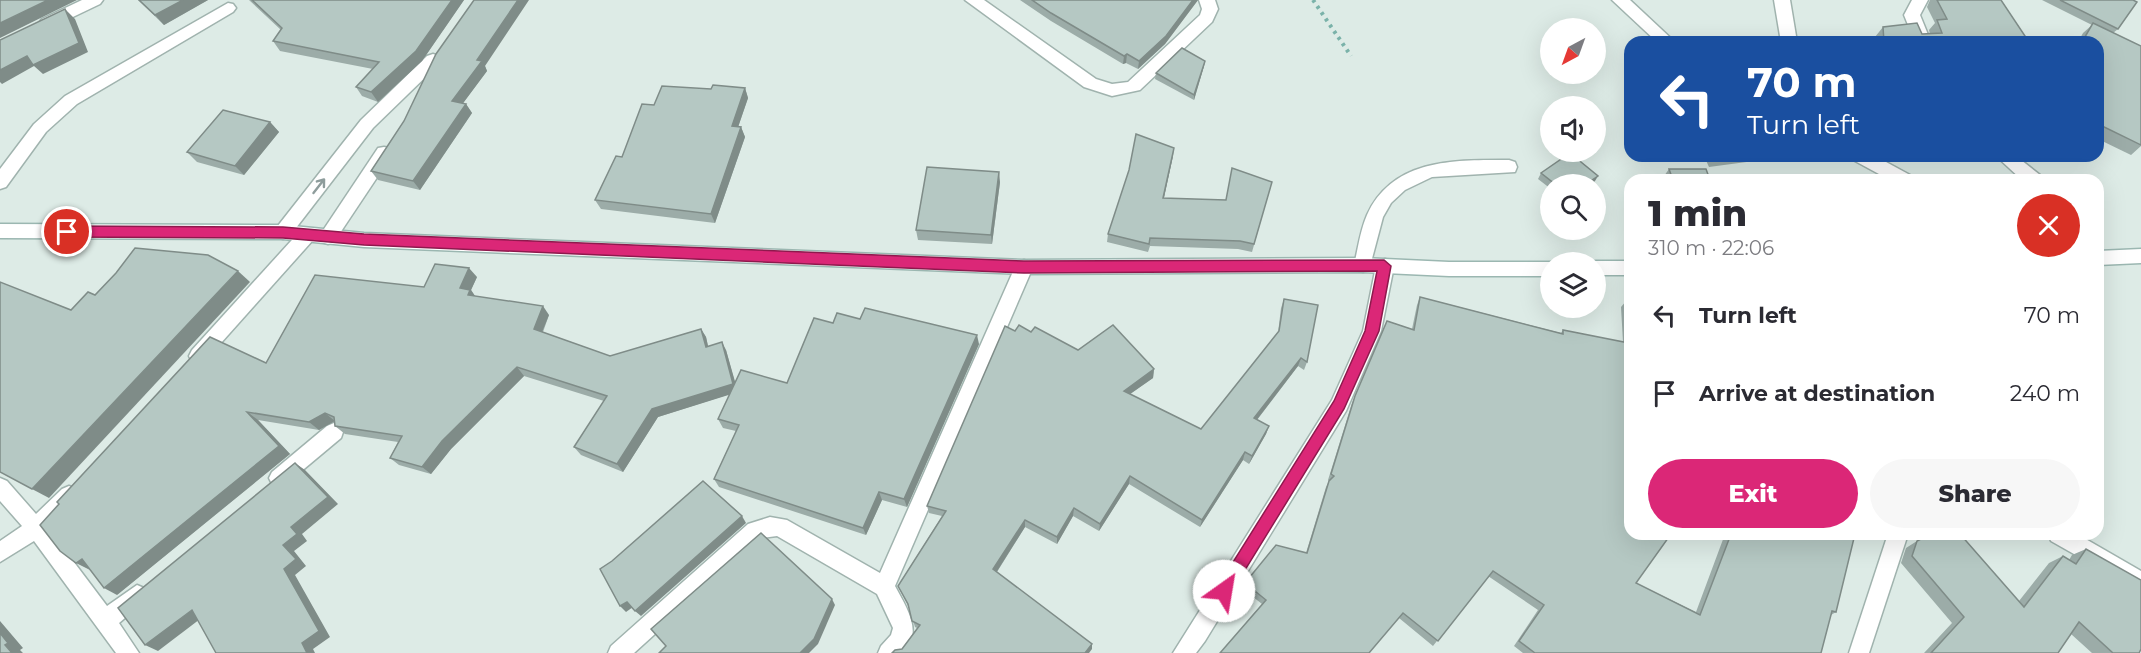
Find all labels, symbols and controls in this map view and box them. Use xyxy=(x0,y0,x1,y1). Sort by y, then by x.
north arrow xyxy=(1540,18,1606,84)
map controls xyxy=(1540,18,1606,318)
text: 70 m xyxy=(1747,56,1857,108)
icon: left xyxy=(1648,60,1726,138)
button: sound xyxy=(1540,96,1606,162)
text: Turn left xyxy=(1747,108,1860,141)
button: search xyxy=(1540,174,1606,240)
one-way arrow xyxy=(312,179,325,195)
text: 1 min xyxy=(1648,191,1747,235)
button: close xyxy=(2017,194,2080,257)
pin xyxy=(41,206,92,257)
icon: arrive xyxy=(50,215,83,248)
text: 310 m · 22:06 xyxy=(1648,236,1774,260)
button: layers xyxy=(1540,252,1606,318)
icon: left xyxy=(1648,299,1681,332)
text: Turn left xyxy=(1699,302,1797,329)
text: 70 m xyxy=(2024,302,2080,329)
icon: arrive xyxy=(1648,377,1681,410)
text: Arrive at destination xyxy=(1699,380,1935,407)
text: 240 m xyxy=(2010,380,2080,407)
button: Exit xyxy=(1648,459,1858,528)
button: Share xyxy=(1870,459,2080,528)
position arrow xyxy=(1192,559,1256,623)

